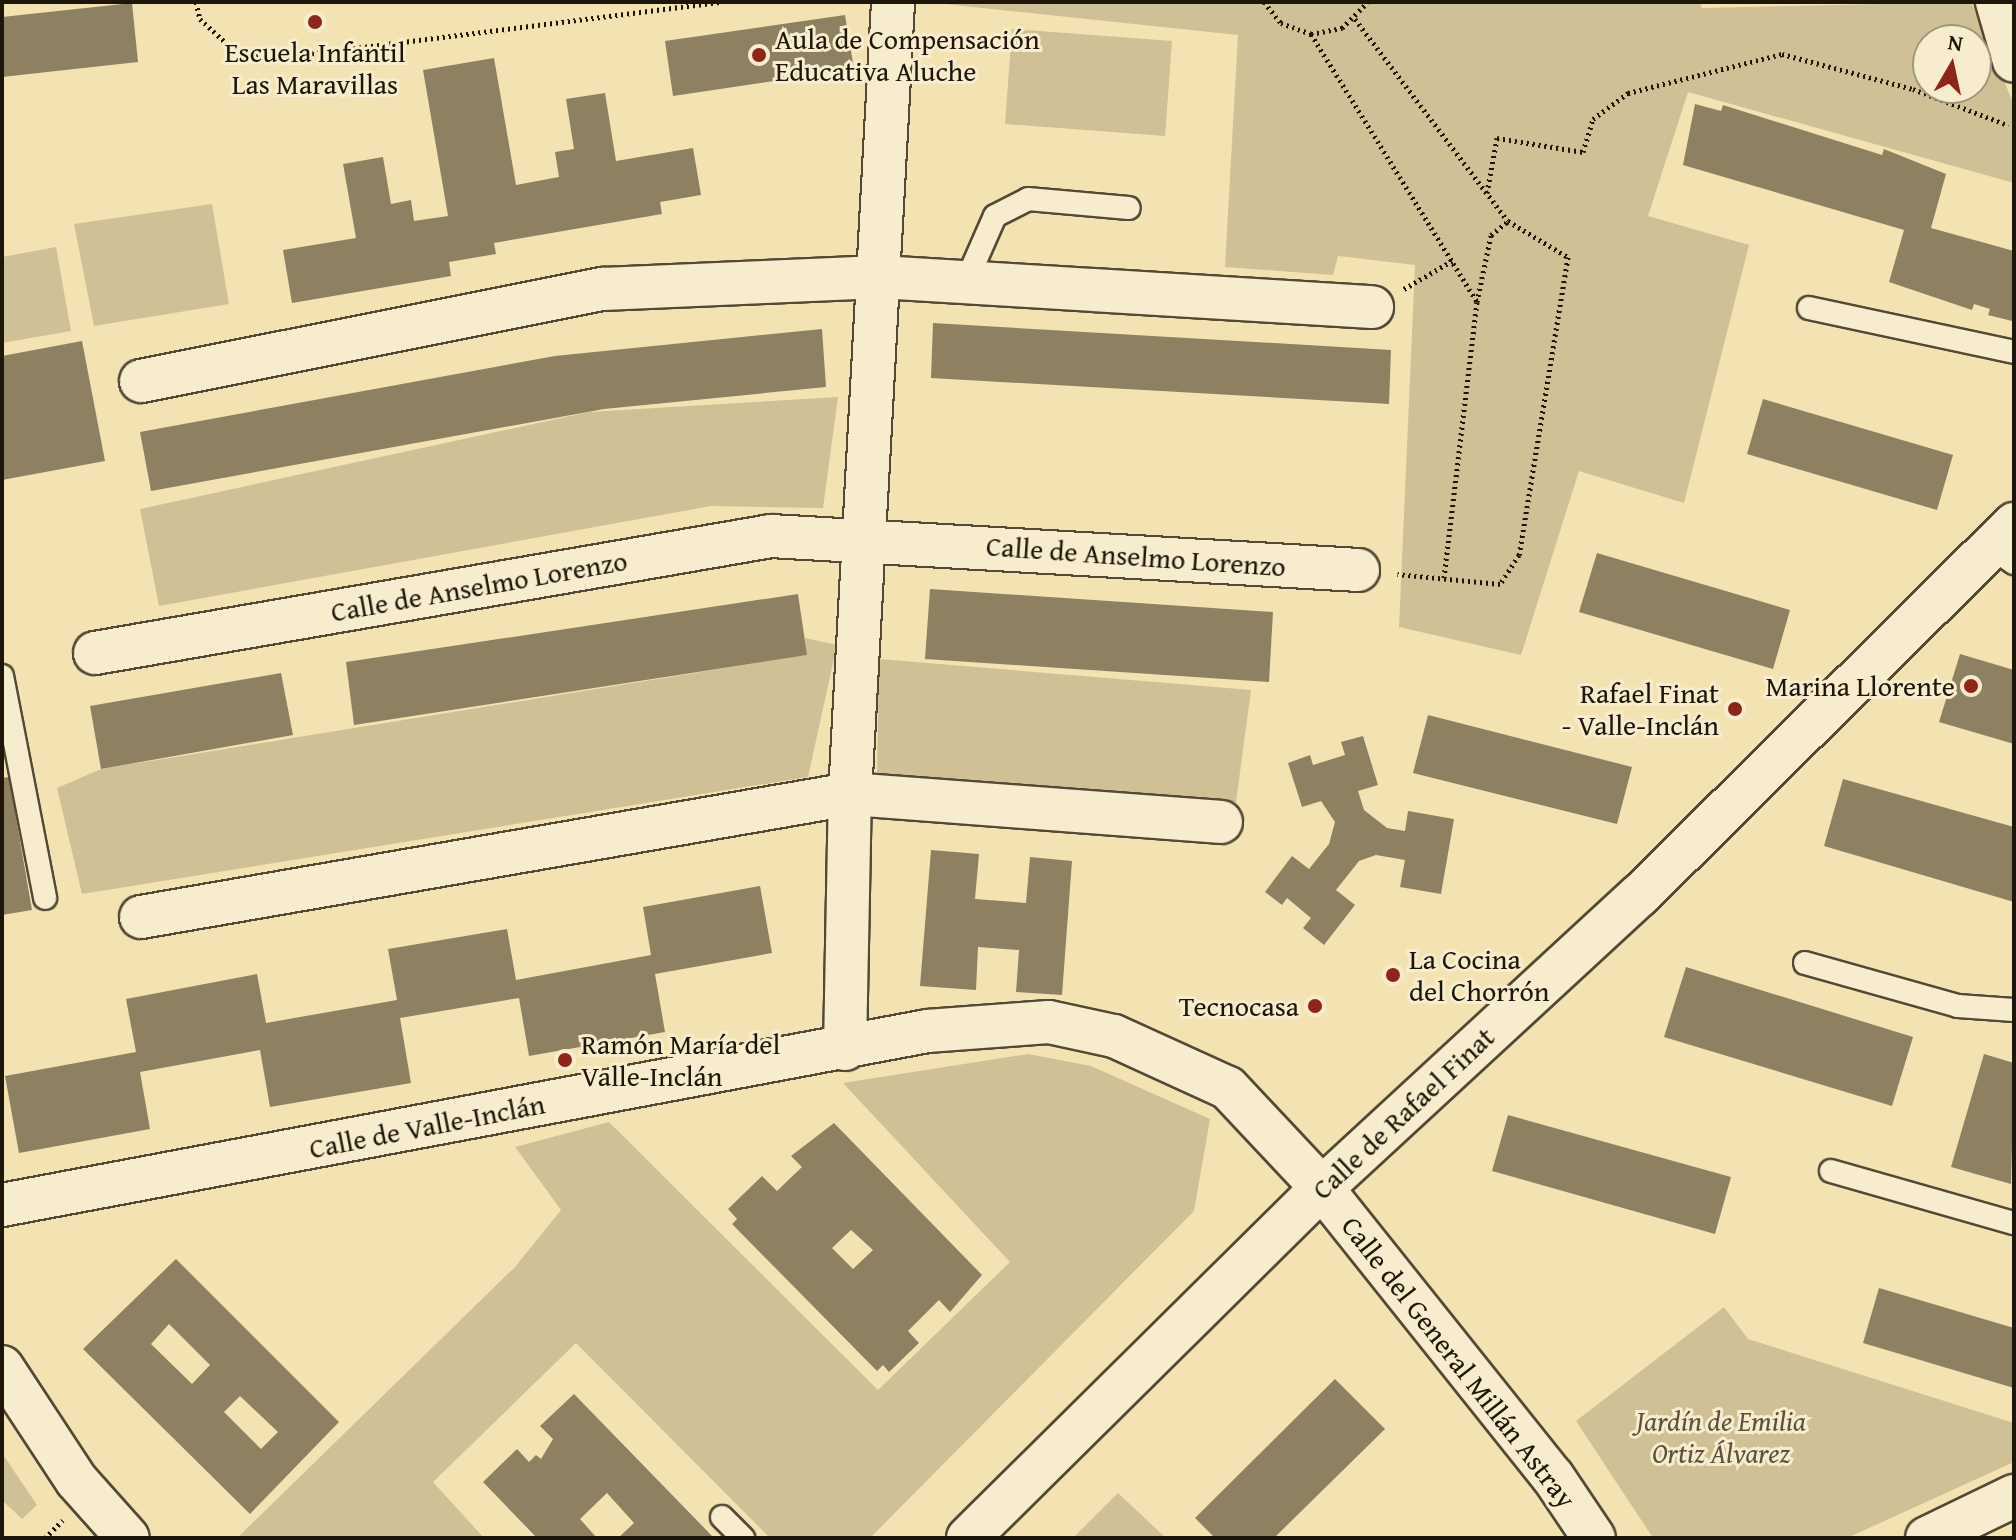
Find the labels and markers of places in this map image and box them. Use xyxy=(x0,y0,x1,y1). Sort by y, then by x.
marker: Escuela Infantil Las Maravillas xyxy=(306,13,324,31)
place label: Aula de Compensación Educativa Aluche xyxy=(775,22,1040,88)
place label: Escuela Infantil Las Maravillas xyxy=(224,35,406,101)
marker: Aula de Compensación Educativa Aluche xyxy=(750,46,768,64)
place label: Marina Llorente xyxy=(1765,669,1955,703)
place label: Rafael Finat - Valle-Inclán xyxy=(1562,676,1719,742)
marker: Marina Llorente xyxy=(1962,677,1980,695)
marker: Rafael Finat - Valle-Inclán xyxy=(1726,700,1744,718)
place label: La Cocina del Chorrón xyxy=(1409,942,1549,1008)
marker: La Cocina del Chorrón xyxy=(1384,966,1402,984)
place label: Tecnocasa xyxy=(1179,989,1299,1023)
marker: Tecnocasa xyxy=(1306,997,1324,1015)
place label: Ramón María del Valle-Inclán xyxy=(581,1027,780,1093)
marker: Ramón María del Valle-Inclán xyxy=(556,1051,574,1069)

